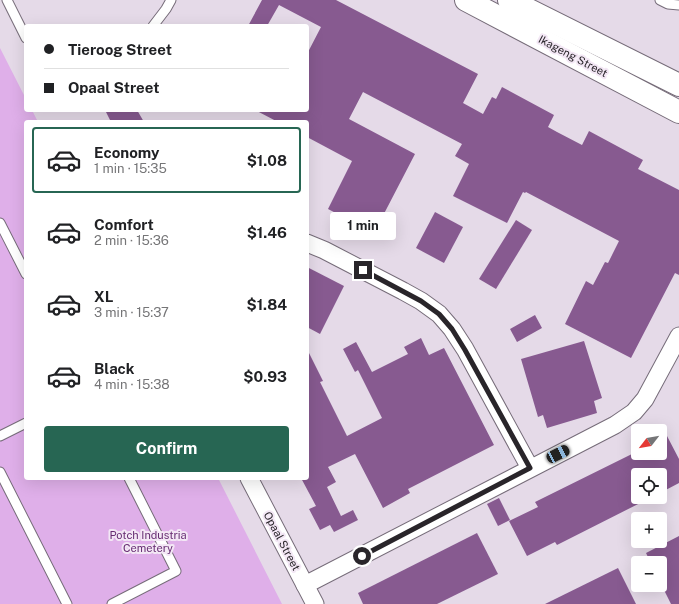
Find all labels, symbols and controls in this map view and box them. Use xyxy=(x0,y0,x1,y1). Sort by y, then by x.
street label: Ikageng Street xyxy=(537,33,609,79)
text: Tieroog Street xyxy=(68,41,172,58)
text: Opaal Street xyxy=(68,79,159,96)
icon: car xyxy=(46,142,82,178)
text: Economy xyxy=(94,144,159,161)
text: $1.08 xyxy=(247,152,287,169)
text: 1 min · 15:35 xyxy=(94,161,167,176)
callout: 1 min xyxy=(330,212,396,240)
icon: car xyxy=(46,214,82,250)
text: Comfort xyxy=(94,216,154,233)
text: 1 min xyxy=(347,218,379,233)
text: $1.46 xyxy=(247,224,287,241)
text: 2 min · 15:36 xyxy=(94,233,169,248)
route end xyxy=(354,261,372,279)
icon: car xyxy=(46,286,82,322)
text: XL xyxy=(94,288,113,305)
text: $1.84 xyxy=(246,296,287,313)
text: 3 min · 15:37 xyxy=(94,305,169,320)
icon: car xyxy=(46,358,82,394)
text: Black xyxy=(94,360,134,377)
text: $0.93 xyxy=(243,368,287,385)
text: 4 min · 15:38 xyxy=(94,377,170,392)
north arrow xyxy=(631,424,667,460)
map controls xyxy=(631,424,667,592)
button: Confirm xyxy=(44,426,289,472)
car xyxy=(545,443,571,465)
button: locate xyxy=(631,468,667,504)
street label: Opaal Street xyxy=(261,510,303,572)
button: + xyxy=(631,512,667,548)
park label: Potch Industria Cemetery xyxy=(109,529,187,554)
route start xyxy=(353,547,371,565)
button: − xyxy=(631,556,667,592)

